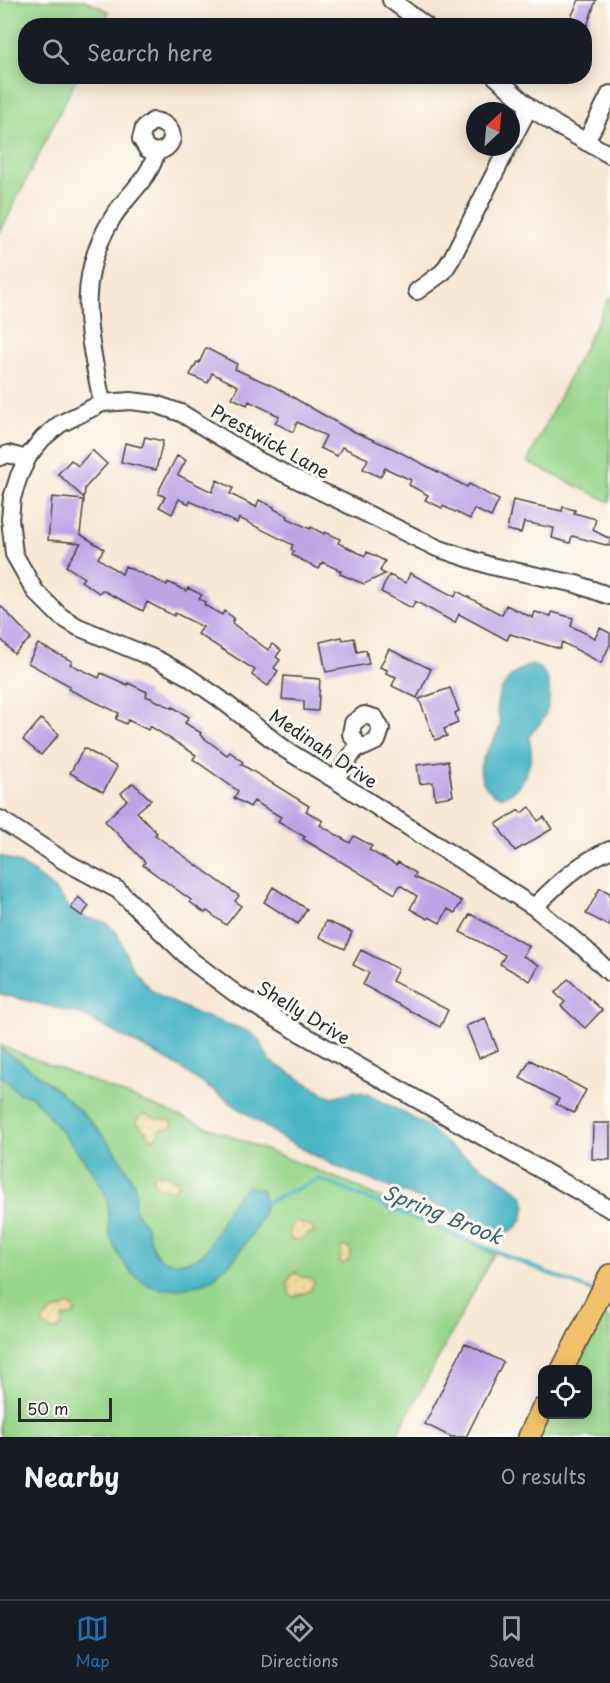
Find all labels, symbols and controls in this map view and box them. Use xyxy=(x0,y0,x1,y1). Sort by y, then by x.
search box xyxy=(18,18,592,84)
icon: search xyxy=(39,35,72,68)
text: Search here xyxy=(87,35,213,68)
north arrow xyxy=(466,102,520,156)
street label: Prestwick Lane xyxy=(207,397,335,485)
street label: Medinah Drive xyxy=(264,702,384,794)
street label: Shelly Drive xyxy=(252,973,356,1051)
water label: Spring Brook xyxy=(379,1176,509,1252)
map controls xyxy=(538,1365,592,1419)
button: locate xyxy=(538,1365,592,1419)
scale bar xyxy=(18,1395,112,1422)
text: 50 m xyxy=(27,1396,68,1420)
text: Nearby xyxy=(24,1457,119,1496)
text: 0 results xyxy=(501,1461,586,1491)
tab: Map xyxy=(75,1612,110,1672)
tab: Directions xyxy=(260,1612,338,1672)
tab: Saved xyxy=(489,1612,535,1672)

